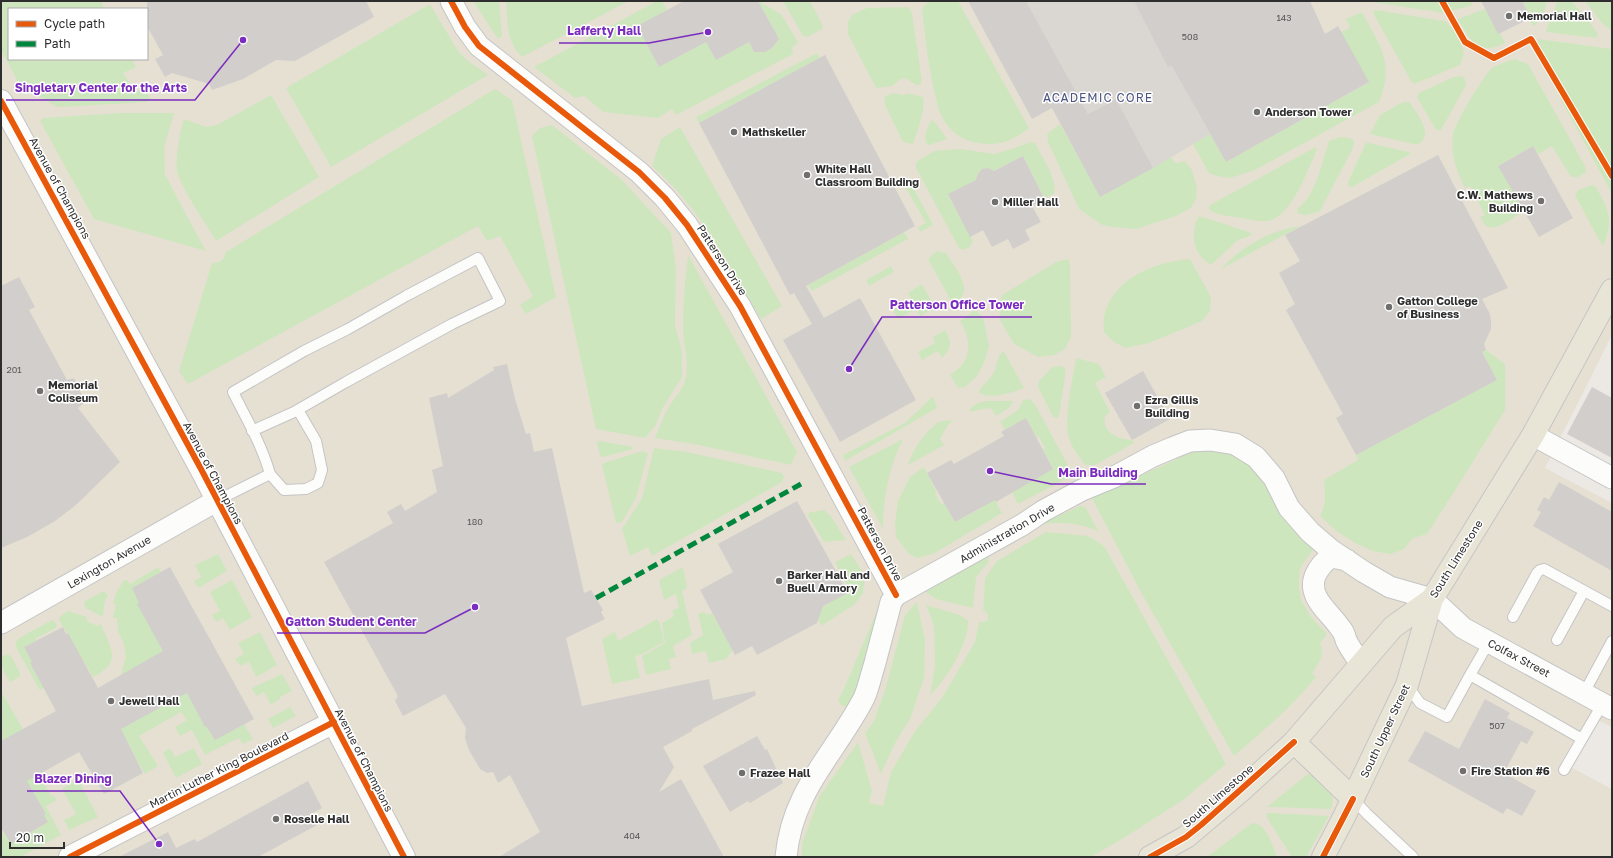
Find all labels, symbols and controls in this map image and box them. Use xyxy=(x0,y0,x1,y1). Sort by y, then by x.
legend xyxy=(8,8,148,60)
place label: Memorial Hall xyxy=(1517,9,1592,22)
marker: Memorial Hall xyxy=(1504,11,1514,21)
house number: 143 xyxy=(1276,12,1292,23)
text: Cycle path xyxy=(44,16,105,31)
callout: Lafferty Hall xyxy=(559,19,649,43)
text: Lafferty Hall xyxy=(567,23,641,38)
house number: 508 xyxy=(1182,31,1198,42)
text: Path xyxy=(44,36,71,51)
callout: Singletary Center for the Arts xyxy=(6,76,195,100)
text: Singletary Center for the Arts xyxy=(15,80,188,95)
district label: ACADEMIC CORE xyxy=(1043,90,1153,105)
place label: Anderson Tower xyxy=(1265,105,1353,118)
marker: Anderson Tower xyxy=(1252,107,1262,117)
place label: Mathskeller xyxy=(742,125,807,138)
marker: Mathskeller xyxy=(729,127,739,137)
street label: Avenue of Champions xyxy=(27,135,94,241)
place label: White Hall Classroom Building xyxy=(815,162,919,188)
marker: White Hall Classroom Building xyxy=(802,170,812,180)
place label: C.W. Mathews Building xyxy=(1457,188,1533,214)
place label: Miller Hall xyxy=(1003,195,1059,208)
marker: C.W. Mathews Building xyxy=(1536,196,1546,206)
marker: Miller Hall xyxy=(990,197,1000,207)
street label: Patterson Drive xyxy=(695,222,750,298)
callout: Patterson Office Tower xyxy=(882,293,1032,317)
place label: Gatton College of Business xyxy=(1397,294,1478,320)
text: Patterson Office Tower xyxy=(890,297,1025,312)
marker: Gatton College of Business xyxy=(1384,302,1394,312)
house number: 201 xyxy=(6,364,22,375)
place label: Memorial Coliseum xyxy=(48,378,98,404)
marker: Memorial Coliseum xyxy=(35,386,45,396)
place label: Ezra Gillis Building xyxy=(1145,393,1198,419)
marker: Ezra Gillis Building xyxy=(1132,401,1142,411)
street label: Avenue of Champions xyxy=(181,419,246,526)
callout: Main Building xyxy=(1051,460,1146,484)
text: Main Building xyxy=(1058,465,1138,480)
street label: Administration Drive xyxy=(957,500,1057,565)
street label: Patterson Drive xyxy=(856,505,905,583)
house number: 180 xyxy=(467,516,483,527)
street label: South Limestone xyxy=(1426,517,1485,600)
street label: Lexington Avenue xyxy=(65,532,153,591)
place label: Barker Hall and Buell Armory xyxy=(787,568,870,594)
marker: Barker Hall and Buell Armory xyxy=(774,576,784,586)
callout: Gatton Student Center xyxy=(277,609,425,633)
text: Gatton Student Center xyxy=(285,614,417,629)
street label: Colfax Street xyxy=(1486,636,1553,679)
street label: South Upper Street xyxy=(1357,682,1412,780)
place label: Jewell Hall xyxy=(119,694,180,707)
marker: Jewell Hall xyxy=(106,696,116,706)
street label: Avenue of Champions xyxy=(333,706,396,814)
house number: 507 xyxy=(1489,720,1505,731)
street label: Martin Luther King Boulevard xyxy=(147,729,290,810)
street label: South Limestone xyxy=(1180,761,1256,830)
place label: Fire Station #6 xyxy=(1471,764,1550,777)
place label: Frazee Hall xyxy=(750,766,811,779)
marker: Fire Station #6 xyxy=(1458,766,1468,776)
callout: Blazer Dining xyxy=(27,767,120,791)
marker: Frazee Hall xyxy=(737,768,747,778)
text: Blazer Dining xyxy=(34,771,112,786)
place label: Roselle Hall xyxy=(284,812,350,825)
marker: Roselle Hall xyxy=(271,814,281,824)
scale bar xyxy=(10,824,64,850)
text: 20 m xyxy=(16,830,44,845)
house number: 404 xyxy=(624,830,641,841)

